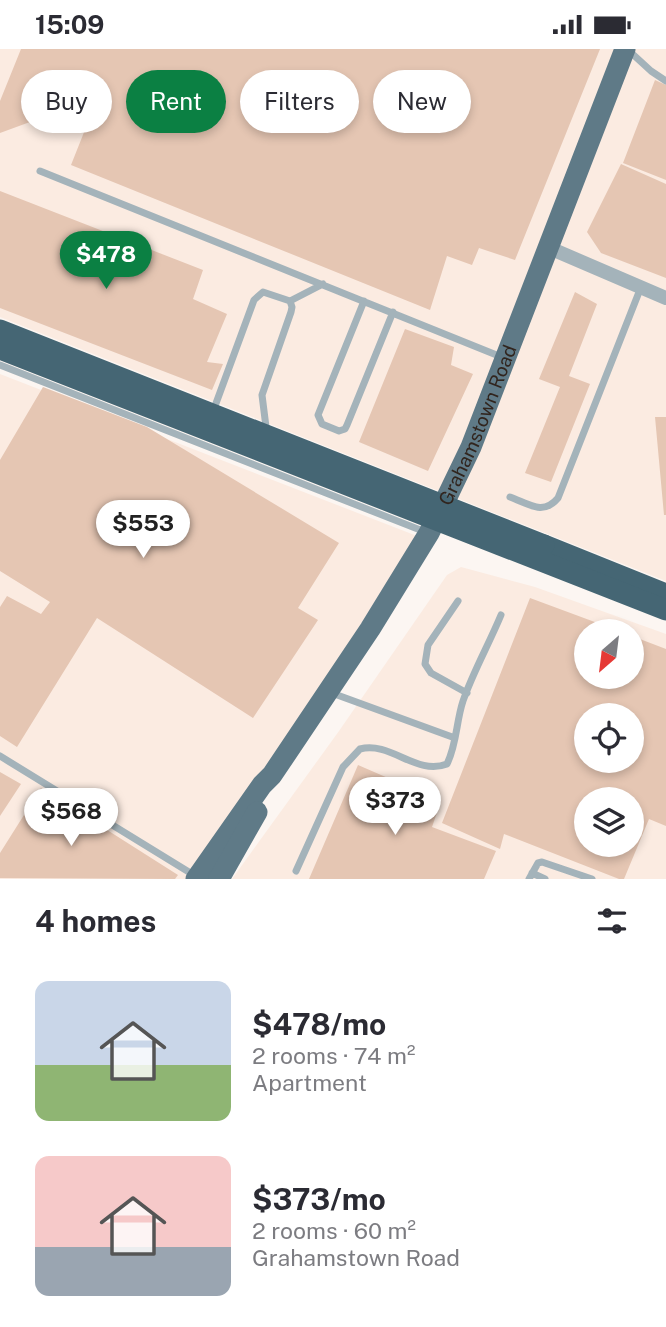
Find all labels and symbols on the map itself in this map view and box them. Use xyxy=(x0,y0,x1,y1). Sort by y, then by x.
pin: $478 xyxy=(65,231,147,291)
street label: Grahamstown Road xyxy=(434,342,521,509)
pin: $553 xyxy=(102,501,184,560)
north arrow xyxy=(574,619,644,689)
pin: $373 xyxy=(354,777,436,837)
pin: $568 xyxy=(30,789,112,848)

